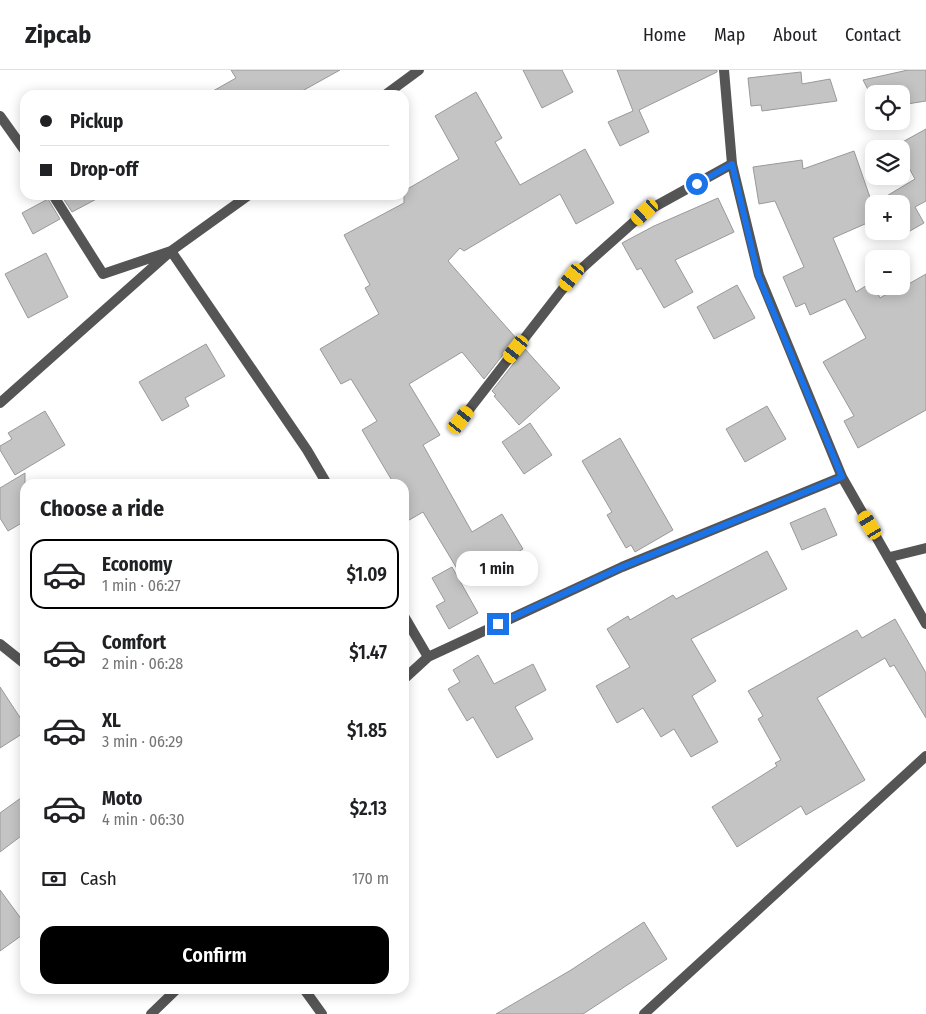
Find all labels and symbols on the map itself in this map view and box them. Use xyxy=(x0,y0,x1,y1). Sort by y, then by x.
route start xyxy=(686,173,708,195)
car xyxy=(628,196,661,228)
car xyxy=(556,261,587,293)
car xyxy=(500,333,531,365)
car xyxy=(445,404,476,436)
car xyxy=(855,508,884,542)
callout: 1 min xyxy=(457,552,539,586)
route end xyxy=(487,613,509,635)

